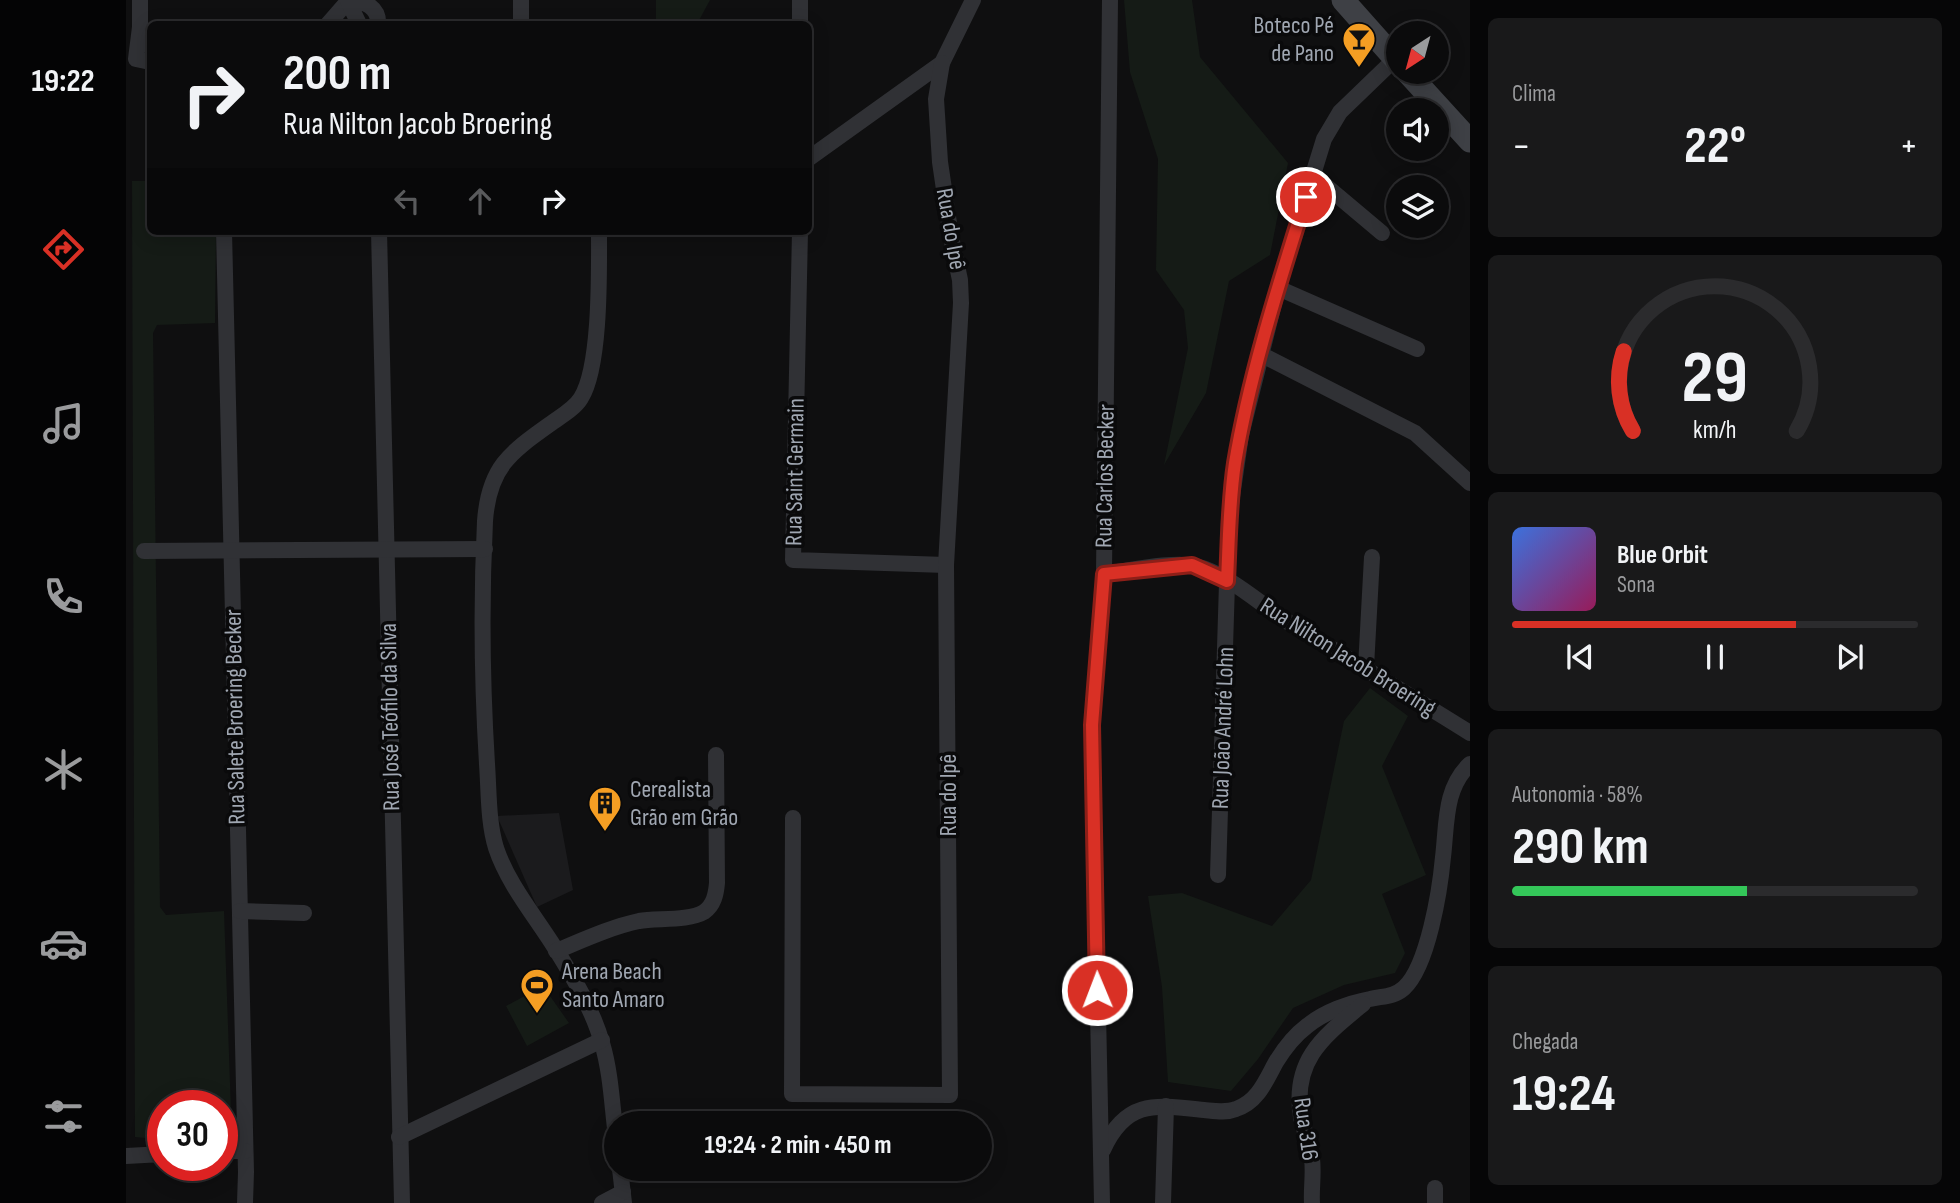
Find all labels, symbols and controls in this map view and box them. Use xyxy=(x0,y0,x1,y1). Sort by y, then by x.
place label: Boteco Pé de Pano xyxy=(1254,11,1334,68)
bar icon: Boteco Pé de Pano xyxy=(1340,20,1378,69)
north arrow xyxy=(1386,21,1449,84)
map controls xyxy=(1386,21,1449,238)
text: 200 m xyxy=(283,45,391,104)
icon: right xyxy=(168,49,259,140)
text: 19:22 xyxy=(32,62,94,101)
text: Clima xyxy=(1512,80,1556,108)
button: sound xyxy=(1386,98,1449,161)
text: Rua Nilton Jacob Broering xyxy=(283,105,552,144)
text: 22° xyxy=(1684,115,1746,178)
text: − xyxy=(1512,124,1531,169)
text: + xyxy=(1899,124,1918,169)
pin xyxy=(1276,167,1336,227)
button: layers xyxy=(1386,175,1449,238)
icon: arrive xyxy=(1287,178,1325,216)
icon: left xyxy=(388,182,426,220)
icon: ahead xyxy=(461,182,499,220)
icon: right xyxy=(534,182,572,220)
street label: Rua do Ipê xyxy=(930,186,972,272)
icon: directions xyxy=(39,225,88,274)
text: 29 xyxy=(1682,335,1748,423)
street label: Rua Saint Germain xyxy=(779,398,811,546)
icon: music xyxy=(39,399,88,448)
street label: Rua Carlos Becker xyxy=(1089,404,1121,548)
text: km/h xyxy=(1693,414,1737,445)
text: Blue Orbit xyxy=(1617,540,1708,571)
text: Sona xyxy=(1617,571,1655,599)
icon: phone xyxy=(39,572,88,621)
street label: Rua Nilton Jacob Broering xyxy=(1255,591,1441,723)
street label: Rua Salete Broering Becker xyxy=(219,609,251,825)
street label: Rua José Teófilo da Silva xyxy=(374,623,406,811)
icon: previous xyxy=(1561,638,1599,676)
icon: pause xyxy=(1696,638,1734,676)
icon: next xyxy=(1831,638,1869,676)
street label: Rua João André Lohn xyxy=(1206,646,1240,810)
icon: climate xyxy=(39,745,88,794)
street label: Rua do Ipê xyxy=(934,754,963,836)
place label: Cerealista Grão em Grão xyxy=(630,775,738,832)
text: Autonomia · 58% xyxy=(1512,781,1643,809)
building icon: Cerealista Grão em Grão xyxy=(586,784,624,833)
text: 290 km xyxy=(1512,816,1649,879)
icon: car xyxy=(39,919,88,968)
position arrow xyxy=(1060,953,1134,1027)
place label: Arena Beach Santo Amaro xyxy=(561,957,665,1014)
sports icon: Arena Beach Santo Amaro xyxy=(518,966,556,1015)
text: Chegada xyxy=(1512,1028,1578,1056)
text: 19:24 xyxy=(1512,1063,1615,1126)
speed limit sign: 30 xyxy=(147,1090,238,1181)
icon: filters xyxy=(39,1092,88,1141)
street label: Rua 316 xyxy=(1287,1096,1325,1162)
text: 19:24 · 2 min · 450 m xyxy=(704,1130,892,1161)

